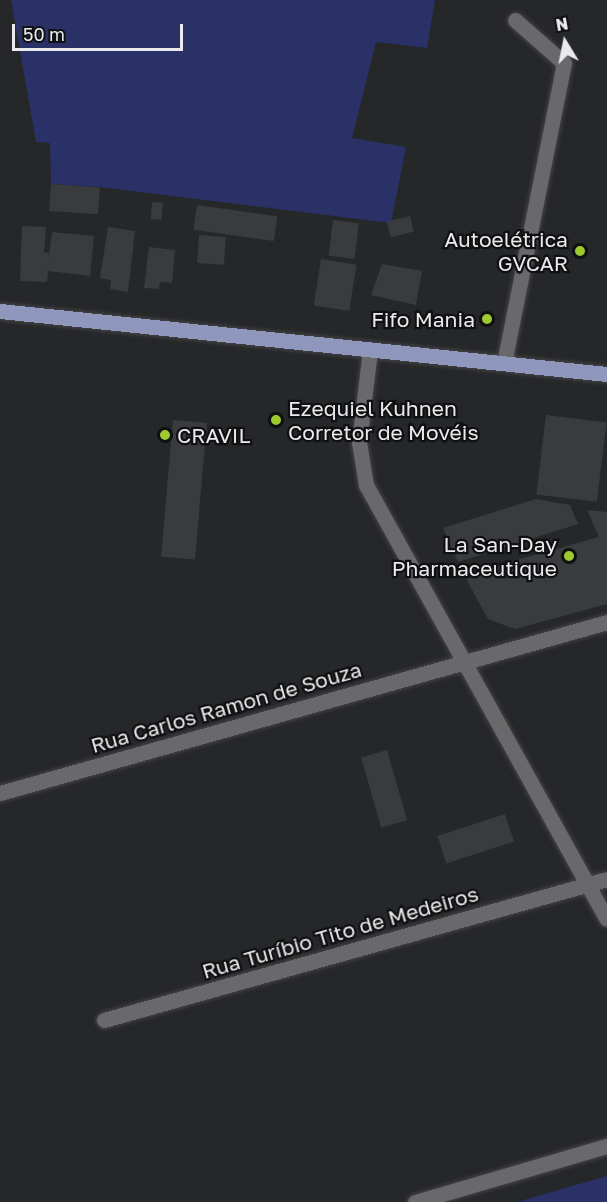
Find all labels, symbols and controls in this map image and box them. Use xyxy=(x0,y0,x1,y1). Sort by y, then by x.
scale bar xyxy=(15,12,186,50)
north arrow xyxy=(535,12,595,72)
text: N xyxy=(554,13,570,35)
text: 50 m xyxy=(23,23,65,45)
place label: Autoelétrica GVCAR xyxy=(444,226,568,276)
marker: Autoelétrica GVCAR xyxy=(573,244,587,258)
place label: Fifo Mania xyxy=(371,306,475,332)
marker: Fifo Mania xyxy=(480,312,494,326)
place label: Ezequiel Kuhnen Corretor de Movéis xyxy=(288,395,479,445)
marker: Ezequiel Kuhnen Corretor de Movéis xyxy=(269,413,283,427)
place label: CRAVIL xyxy=(177,422,250,448)
marker: CRAVIL xyxy=(158,428,172,442)
place label: La San-Day Pharmaceutique xyxy=(392,531,557,581)
marker: La San-Day Pharmaceutique xyxy=(562,549,576,563)
street label: Rua Carlos Ramon de Souza xyxy=(88,656,364,758)
street label: Rua Turíbio Tito de Medeiros xyxy=(199,880,481,984)

